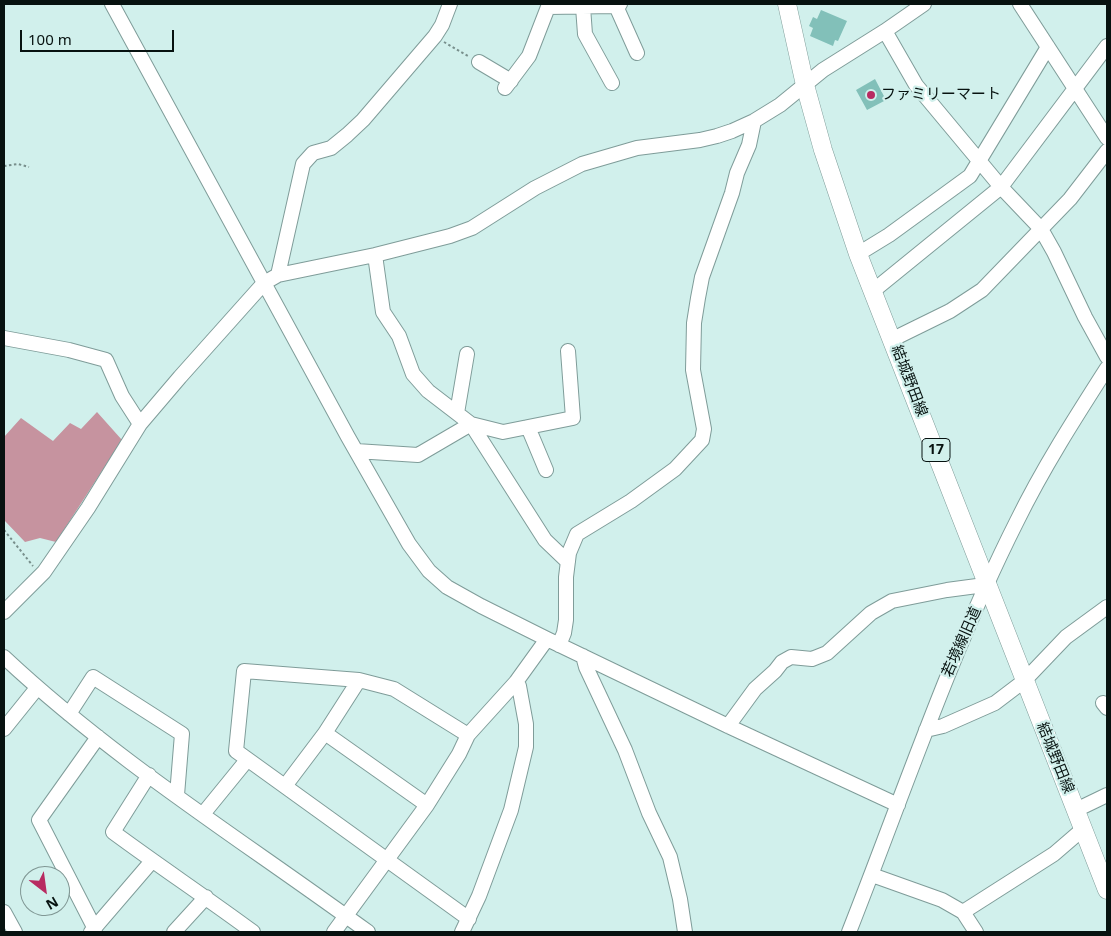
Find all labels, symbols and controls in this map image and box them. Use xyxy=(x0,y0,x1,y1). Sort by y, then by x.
scale bar xyxy=(22,20,176,52)
text: 100 m xyxy=(28,29,72,49)
place label: ファミリーマート xyxy=(881,86,1001,104)
marker: ファミリーマート xyxy=(865,89,877,101)
street label: 結城野田線 xyxy=(887,343,931,419)
road number: 17 xyxy=(922,438,950,462)
street label: 若境線旧道 xyxy=(939,604,985,680)
street label: 結城野田線 xyxy=(1033,720,1077,796)
north arrow xyxy=(20,866,70,916)
text: N xyxy=(43,892,62,915)

